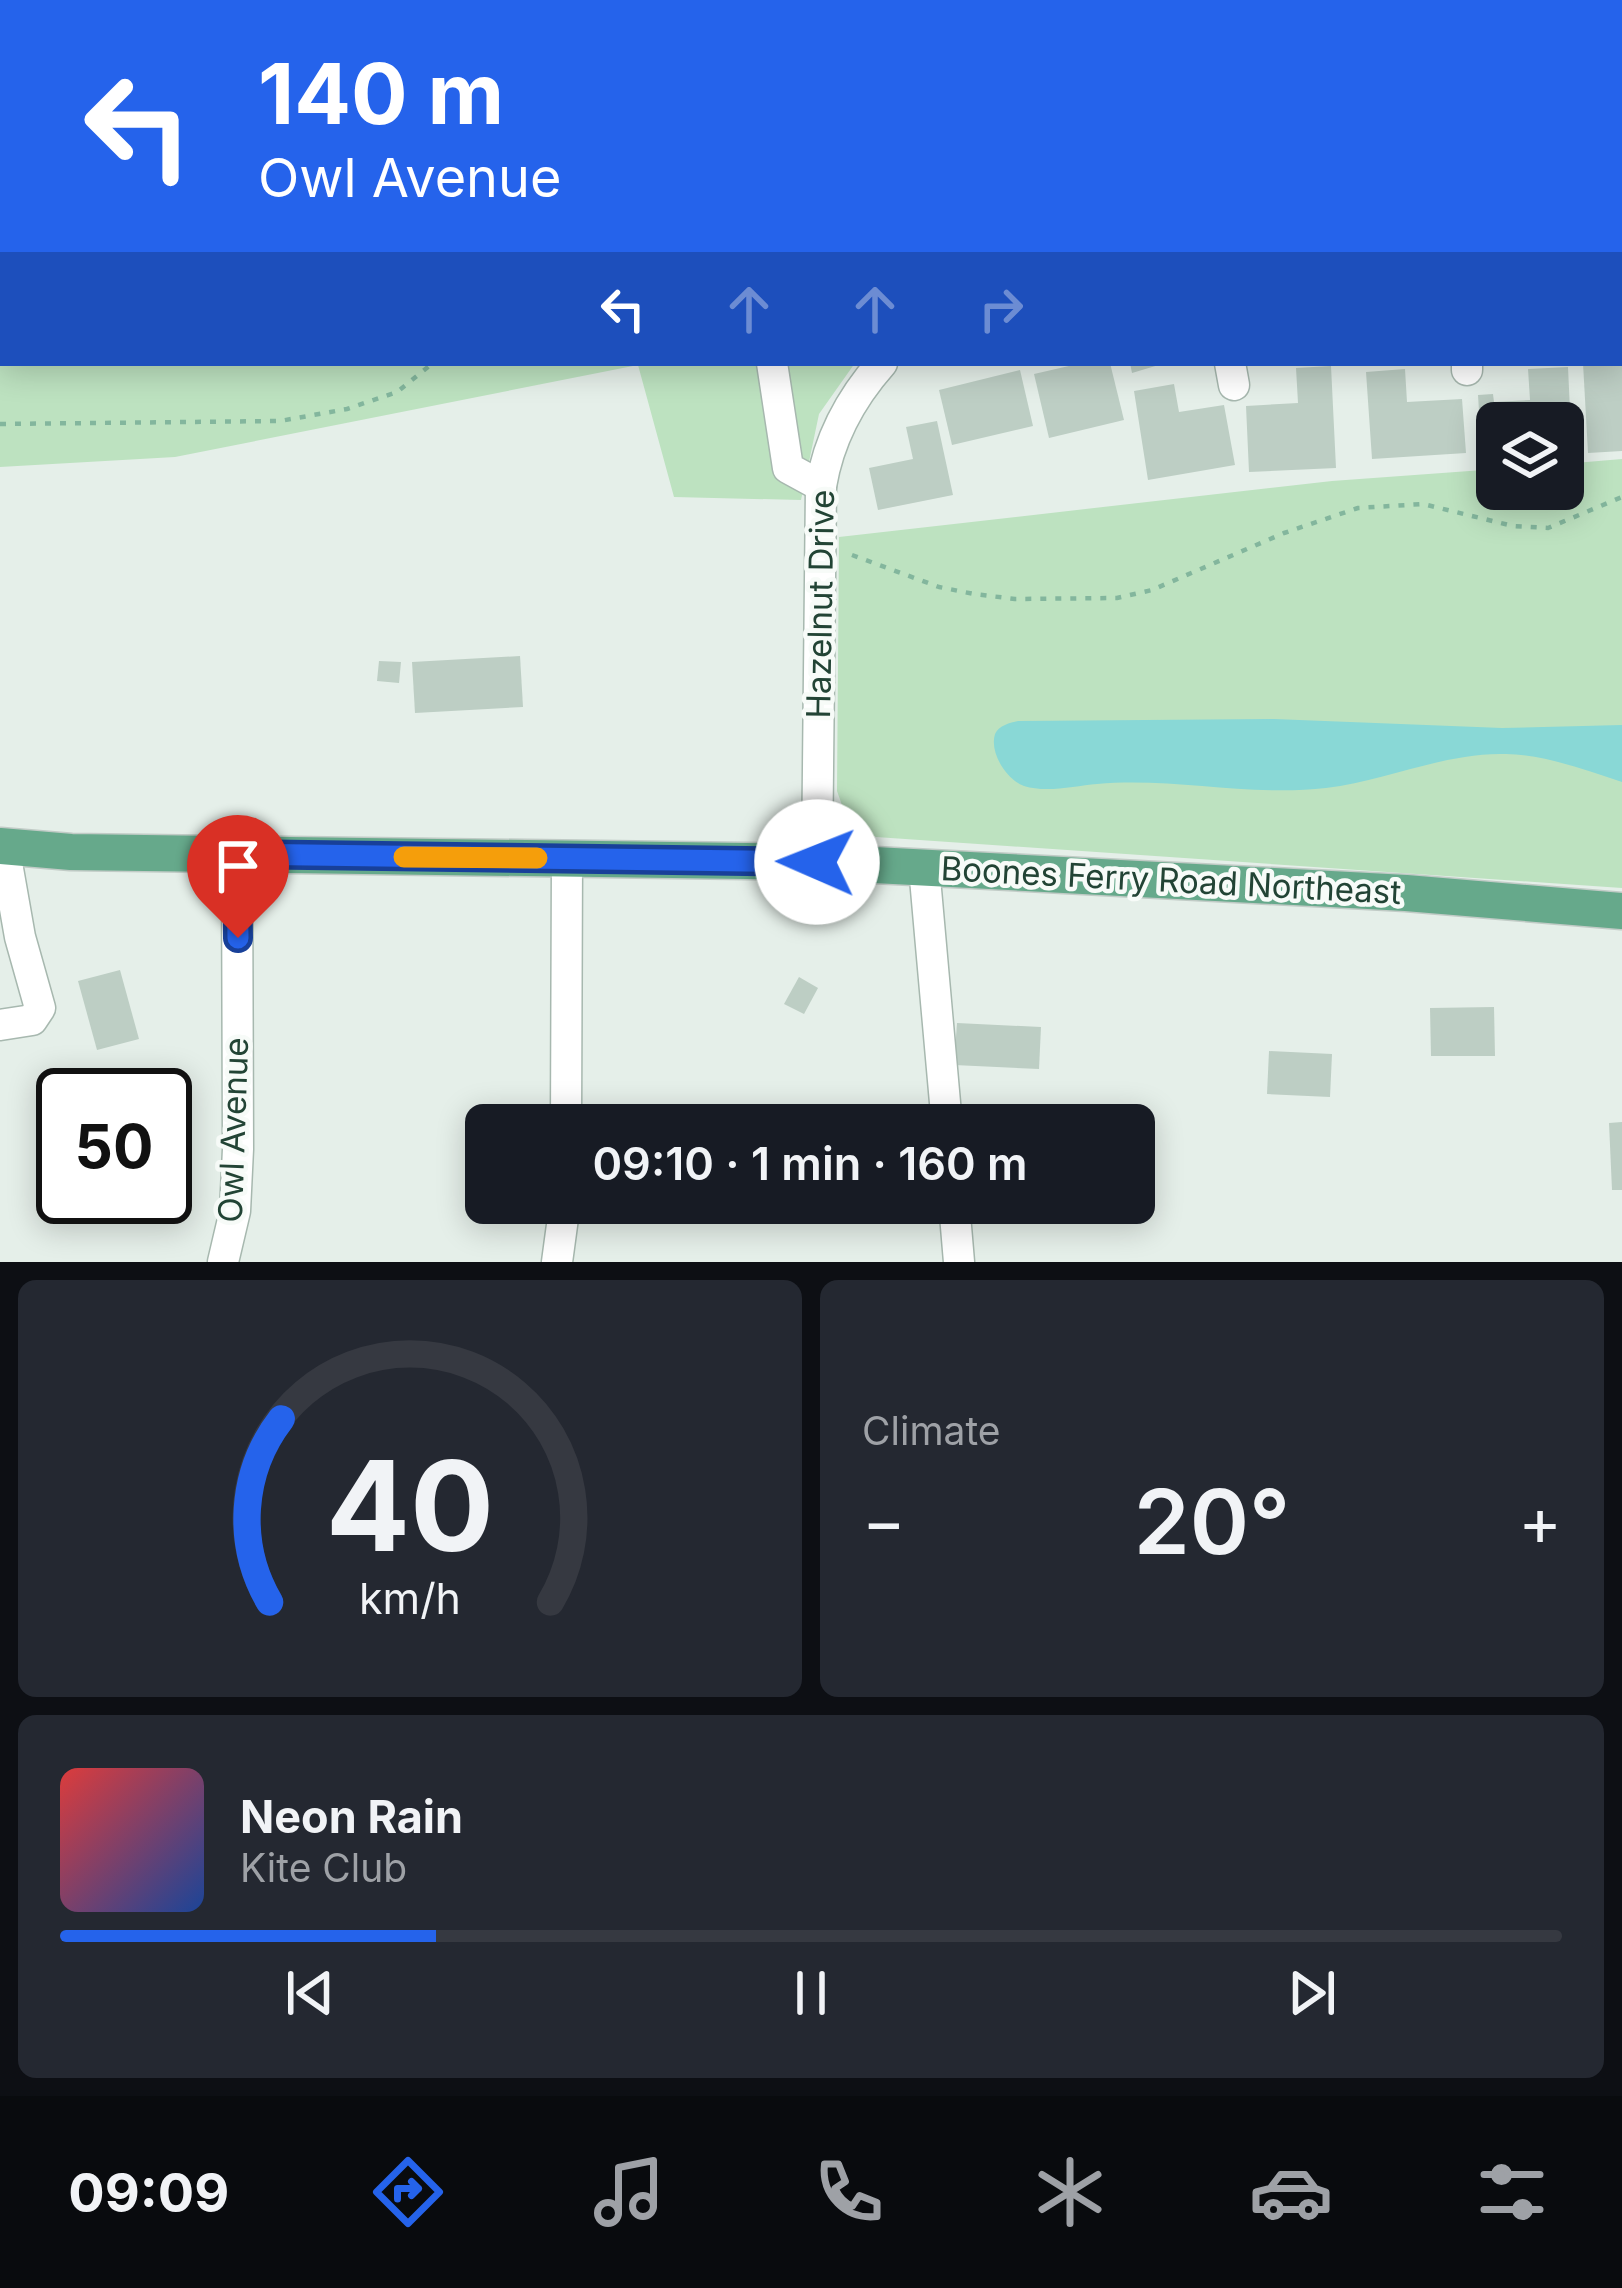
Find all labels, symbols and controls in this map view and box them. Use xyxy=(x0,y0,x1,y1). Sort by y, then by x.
text: 140 m xyxy=(258,43,504,144)
icon: left xyxy=(60,48,216,204)
text: Owl Avenue xyxy=(258,145,561,210)
icon: left xyxy=(590,276,656,342)
icon: ahead xyxy=(716,276,782,342)
icon: ahead xyxy=(842,276,908,342)
icon: right xyxy=(968,276,1034,342)
map controls xyxy=(1476,402,1584,510)
button: layers xyxy=(1476,402,1584,510)
street label: Hazelnut Drive xyxy=(798,489,842,719)
position arrow xyxy=(754,799,880,925)
pin xyxy=(187,815,289,938)
icon: arrive xyxy=(205,833,271,899)
street label: Boones Ferry Road Northeast xyxy=(940,848,1402,912)
street label: Owl Avenue xyxy=(210,1037,256,1223)
speed limit sign: 50 xyxy=(36,1068,192,1224)
text: 09:10 · 1 min · 160 m xyxy=(592,1136,1028,1191)
text: Climate xyxy=(862,1407,1001,1454)
text: 40 xyxy=(326,1430,494,1581)
text: 20° xyxy=(1134,1467,1290,1576)
text: − xyxy=(862,1481,906,1561)
text: + xyxy=(1518,1481,1562,1561)
text: km/h xyxy=(359,1571,461,1623)
text: Neon Rain xyxy=(240,1789,463,1844)
text: Kite Club xyxy=(240,1844,407,1891)
icon: previous xyxy=(277,1960,343,2026)
icon: pause xyxy=(778,1960,844,2026)
icon: next xyxy=(1279,1960,1345,2026)
icon: directions xyxy=(366,2150,450,2234)
icon: music xyxy=(587,2150,671,2234)
icon: phone xyxy=(807,2150,891,2234)
icon: climate xyxy=(1028,2150,1112,2234)
icon: car xyxy=(1249,2150,1333,2234)
icon: filters xyxy=(1470,2150,1554,2234)
text: 09:09 xyxy=(68,2160,229,2225)

